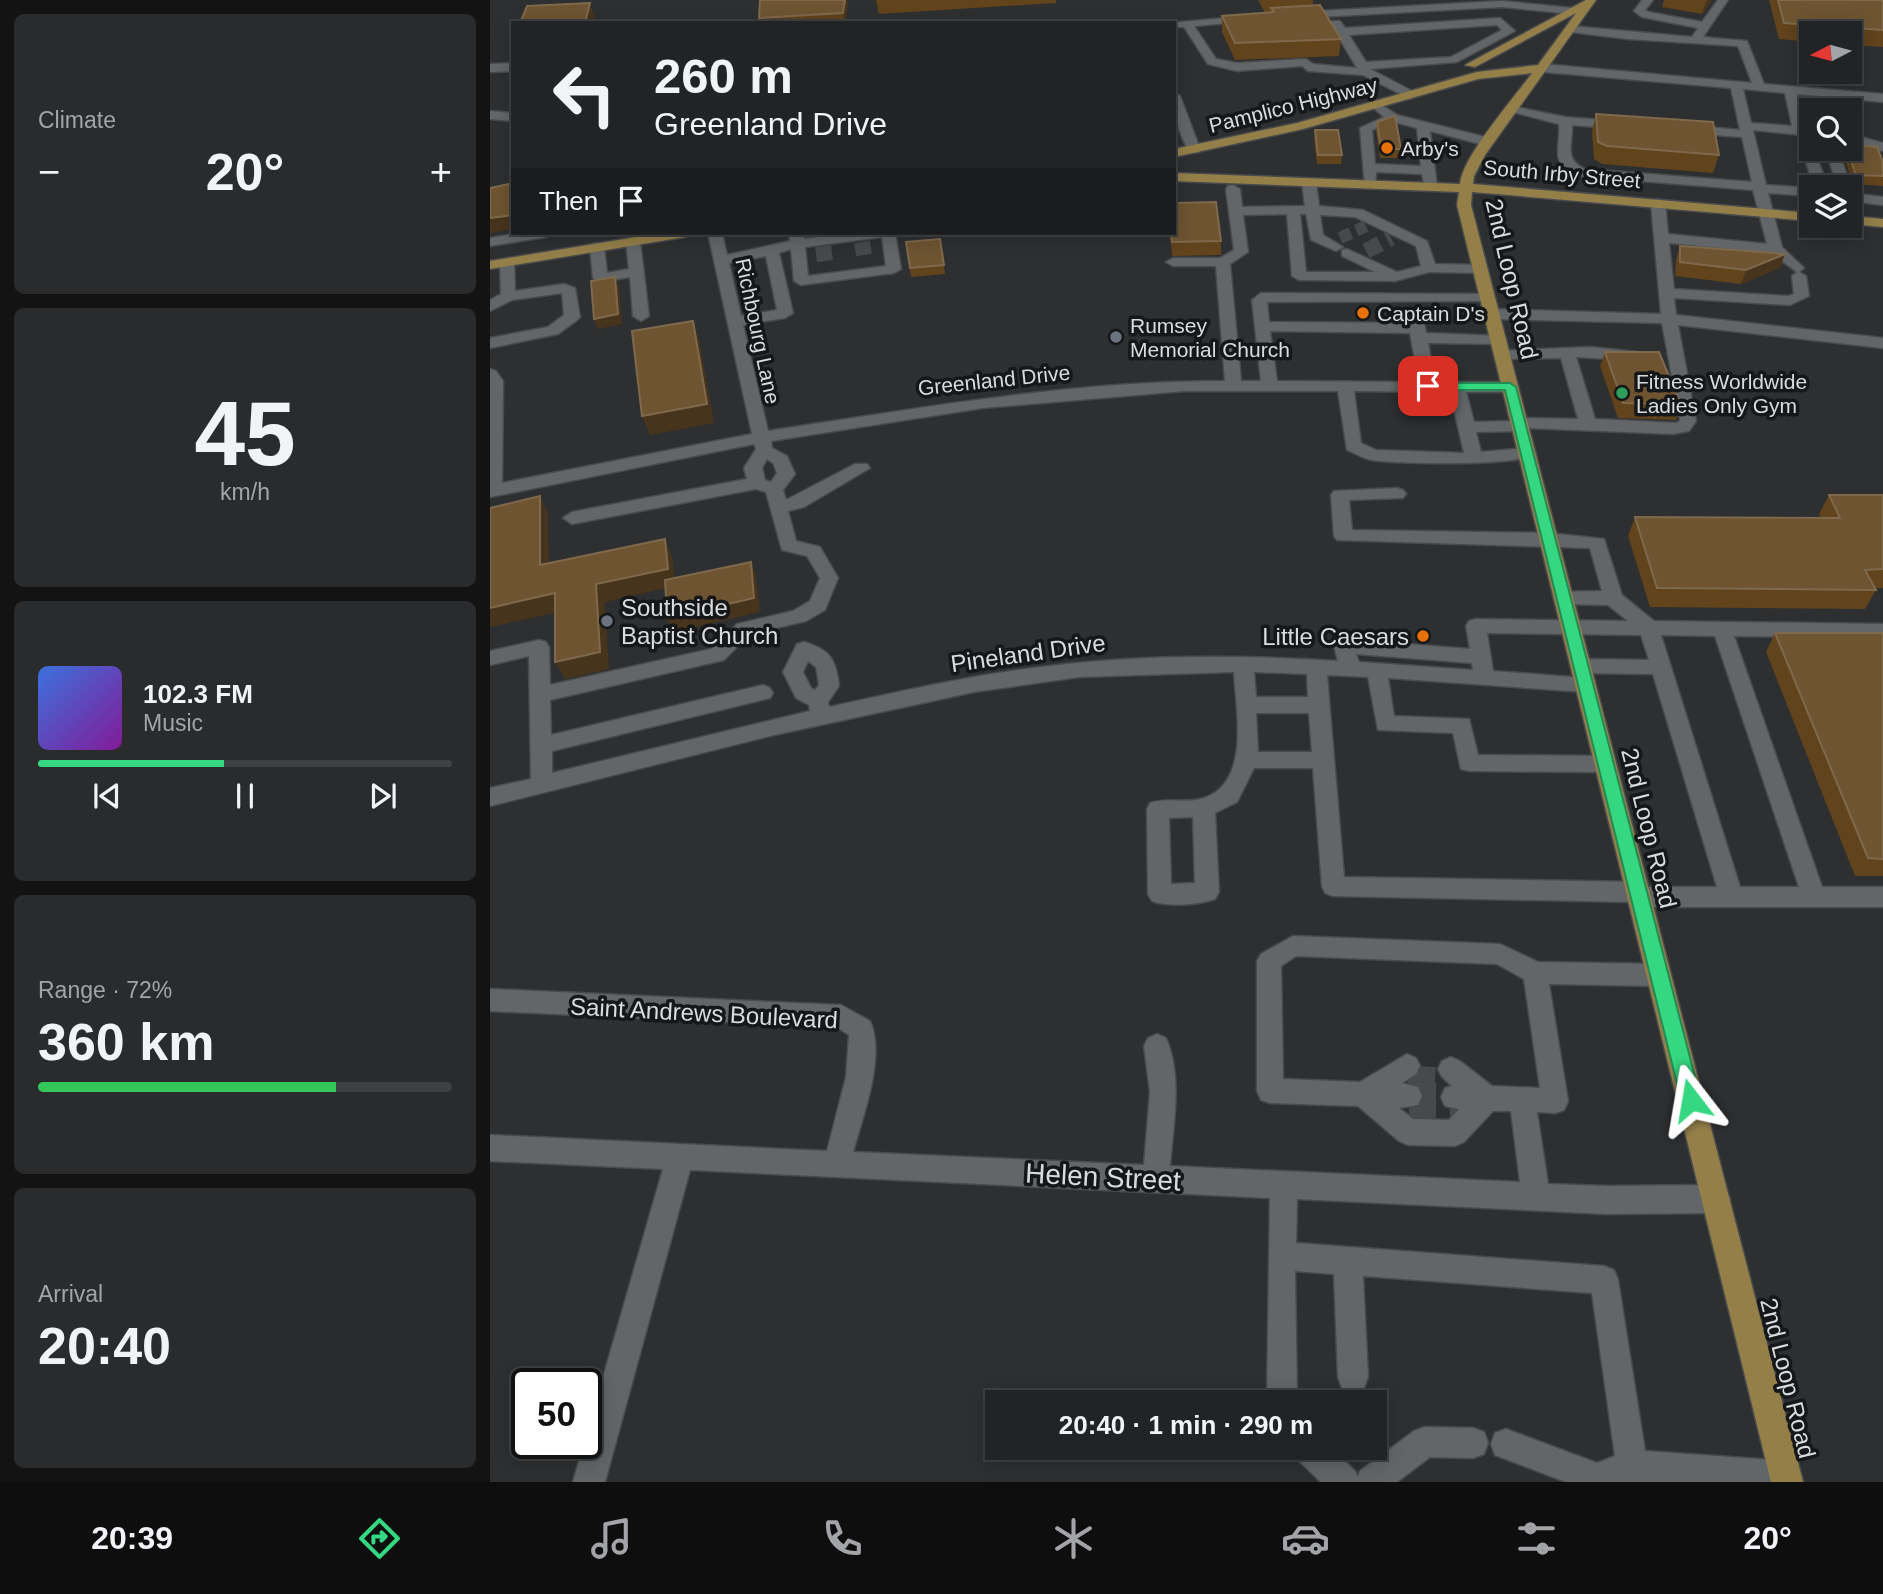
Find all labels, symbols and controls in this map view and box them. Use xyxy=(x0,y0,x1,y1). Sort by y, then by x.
north arrow xyxy=(1799,21,1862,84)
map controls xyxy=(1799,21,1862,238)
icon: left xyxy=(539,49,630,140)
text: 260 m xyxy=(654,49,793,103)
street label: Pamplico Highway xyxy=(1206,73,1380,137)
button: search xyxy=(1799,98,1862,161)
text: Greenland Drive xyxy=(654,106,887,142)
text: Climate xyxy=(38,107,116,133)
place label: Arby's xyxy=(1401,137,1459,160)
marker: Arby's xyxy=(1379,140,1395,156)
text: 20° xyxy=(206,143,284,201)
text: − xyxy=(38,151,60,193)
text: + xyxy=(430,151,452,193)
street label: South Irby Street xyxy=(1483,156,1642,192)
button: layers xyxy=(1799,175,1862,238)
icon: arrive xyxy=(612,182,650,220)
text: Then xyxy=(539,186,598,216)
street label: 2nd Loop Road xyxy=(1480,196,1544,362)
street label: Richbourg Lane xyxy=(731,256,785,406)
place label: Captain D's xyxy=(1377,302,1485,325)
marker: Captain D's xyxy=(1355,305,1371,321)
place label: Rumsey Memorial Church xyxy=(1130,314,1290,361)
marker: Rumsey Memorial Church xyxy=(1108,329,1124,345)
pin xyxy=(1398,356,1458,416)
street label: Greenland Drive xyxy=(917,361,1071,399)
icon: arrive xyxy=(1409,367,1447,405)
place label: Fitness Worldwide Ladies Only Gym xyxy=(1636,370,1807,417)
text: 45 xyxy=(194,383,296,484)
marker: Fitness Worldwide Ladies Only Gym xyxy=(1614,385,1630,401)
text: km/h xyxy=(220,479,270,505)
place label: Southside Baptist Church xyxy=(621,594,778,649)
marker: Southside Baptist Church xyxy=(599,613,615,629)
place label: Little Caesars xyxy=(1262,623,1409,650)
marker: Little Caesars xyxy=(1415,628,1431,644)
street label: Pineland Drive xyxy=(949,629,1107,677)
text: 102.3 FM xyxy=(143,679,253,709)
text: Music xyxy=(143,710,203,736)
street label: 2nd Loop Road xyxy=(1616,745,1682,911)
icon: previous xyxy=(88,777,126,815)
icon: pause xyxy=(226,777,264,815)
icon: next xyxy=(364,777,402,815)
text: Range · 72% xyxy=(38,977,172,1003)
street label: Saint Andrews Boulevard xyxy=(569,993,839,1033)
text: 360 km xyxy=(38,1013,214,1071)
position arrow xyxy=(1654,1063,1728,1137)
street label: Helen Street xyxy=(1024,1157,1182,1197)
text: Arrival xyxy=(38,1281,103,1307)
street label: 2nd Loop Road xyxy=(1755,1295,1821,1461)
text: 20:40 xyxy=(38,1317,171,1375)
speed limit sign: 50 xyxy=(511,1368,602,1459)
text: 20:40 · 1 min · 290 m xyxy=(1059,1410,1313,1440)
icon: directions xyxy=(355,1514,404,1563)
icon: music xyxy=(587,1514,636,1563)
icon: phone xyxy=(818,1514,867,1563)
icon: climate xyxy=(1049,1514,1098,1563)
icon: car xyxy=(1281,1514,1330,1563)
icon: filters xyxy=(1512,1514,1561,1563)
text: 20:39 xyxy=(91,1520,173,1556)
text: 20° xyxy=(1743,1520,1792,1556)

